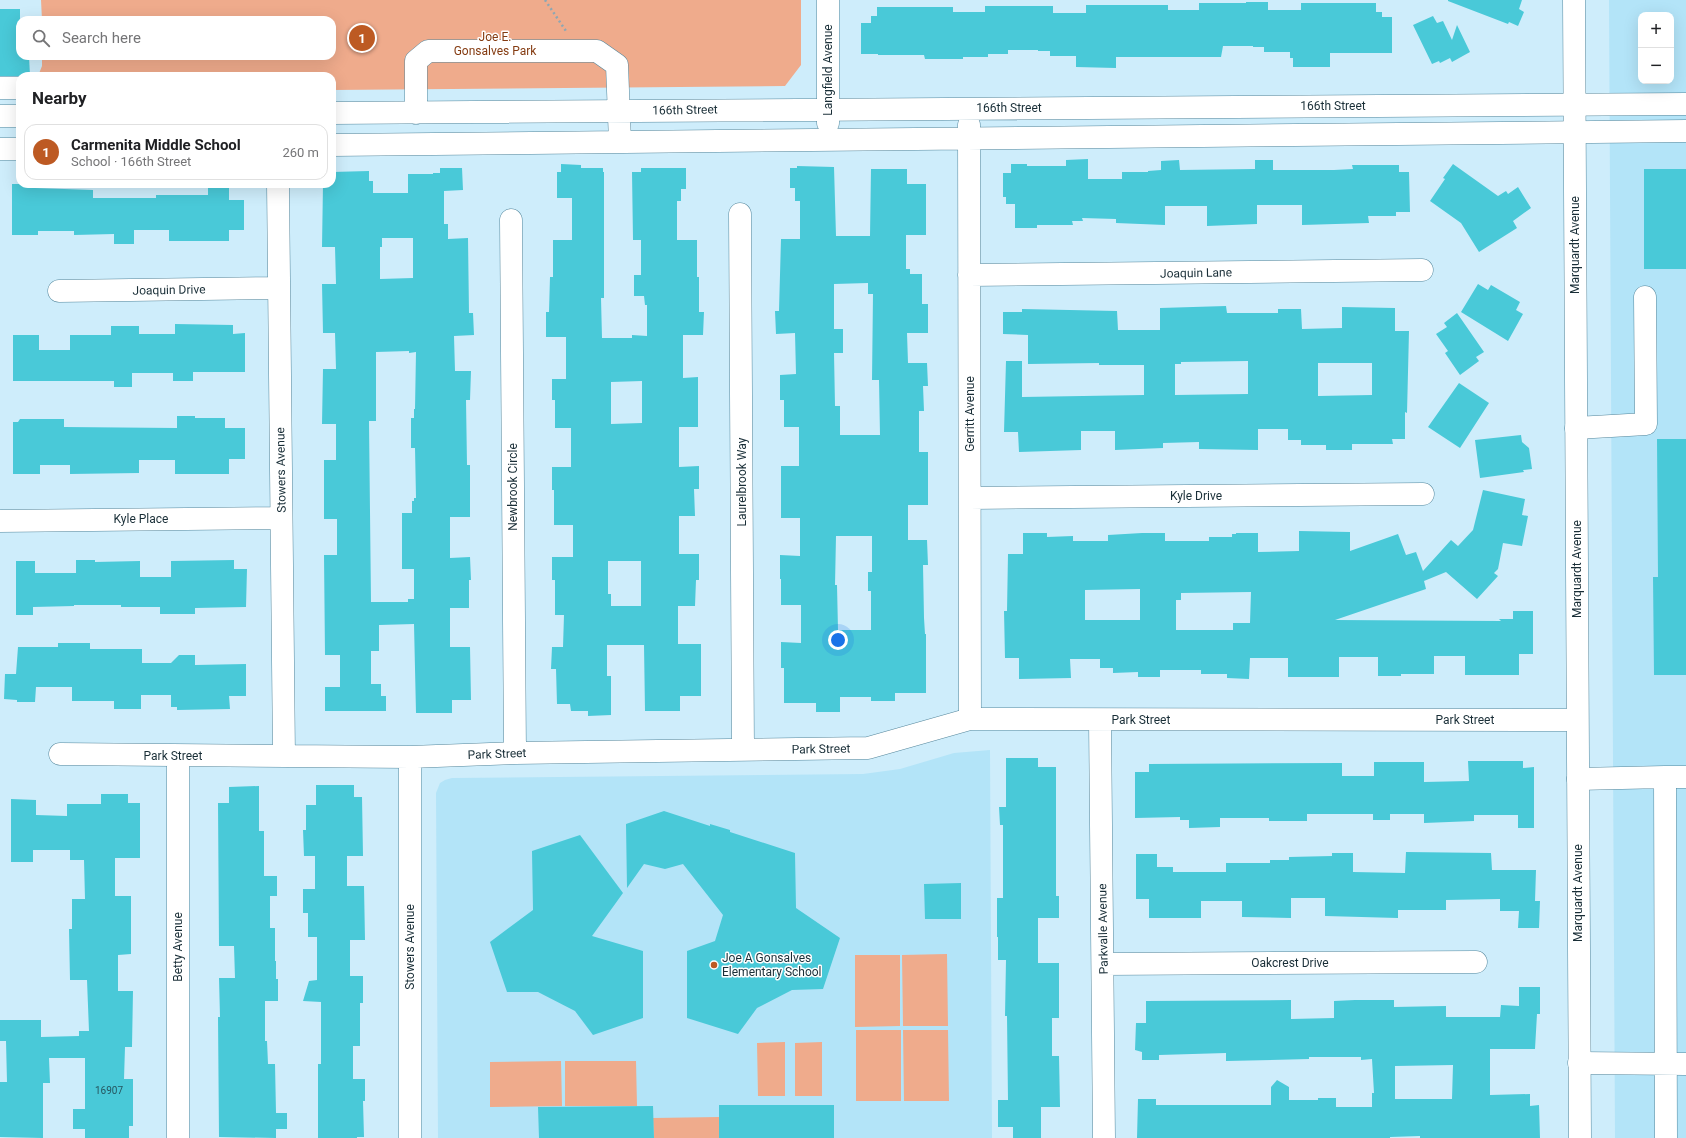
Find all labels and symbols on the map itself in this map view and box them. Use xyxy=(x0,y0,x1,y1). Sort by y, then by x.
pin: 1 xyxy=(349,23,375,53)
street label: Langfield Avenue xyxy=(821,24,835,116)
park label: Joe E. Gonsalves Park xyxy=(454,30,537,58)
street label: 166th Street xyxy=(1300,99,1366,113)
street label: 166th Street xyxy=(976,101,1042,115)
street label: 166th Street xyxy=(652,102,718,118)
street label: Marquardt Avenue xyxy=(1568,196,1582,294)
street label: Joaquin Lane xyxy=(1160,265,1232,281)
street label: Joaquin Drive xyxy=(132,282,206,298)
street label: Gerritt Avenue xyxy=(963,376,977,452)
street label: Stowers Avenue xyxy=(273,427,289,513)
street label: Laurelbrook Way xyxy=(735,437,749,526)
street label: Newbrook Circle xyxy=(506,443,520,531)
street label: Kyle Drive xyxy=(1170,489,1222,503)
street label: Kyle Place xyxy=(114,512,168,526)
street label: Marquardt Avenue xyxy=(1570,520,1584,618)
your location xyxy=(828,630,848,650)
street label: Park Street xyxy=(1112,713,1170,727)
street label: Park Street xyxy=(1436,713,1494,727)
street label: Park Street xyxy=(791,741,851,757)
street label: Park Street xyxy=(467,746,527,762)
street label: Park Street xyxy=(144,749,202,763)
street label: Marquardt Avenue xyxy=(1571,844,1585,942)
street label: Parkvalle Avenue xyxy=(1095,883,1111,975)
street label: Stowers Avenue xyxy=(403,904,417,990)
street label: Betty Avenue xyxy=(171,912,185,982)
place label: Joe A Gonsalves Elementary School xyxy=(722,951,822,979)
street label: Oakcrest Drive xyxy=(1251,956,1329,970)
marker: Joe A Gonsalves Elementary School xyxy=(709,960,719,970)
house number: 16907 xyxy=(95,1085,123,1096)

